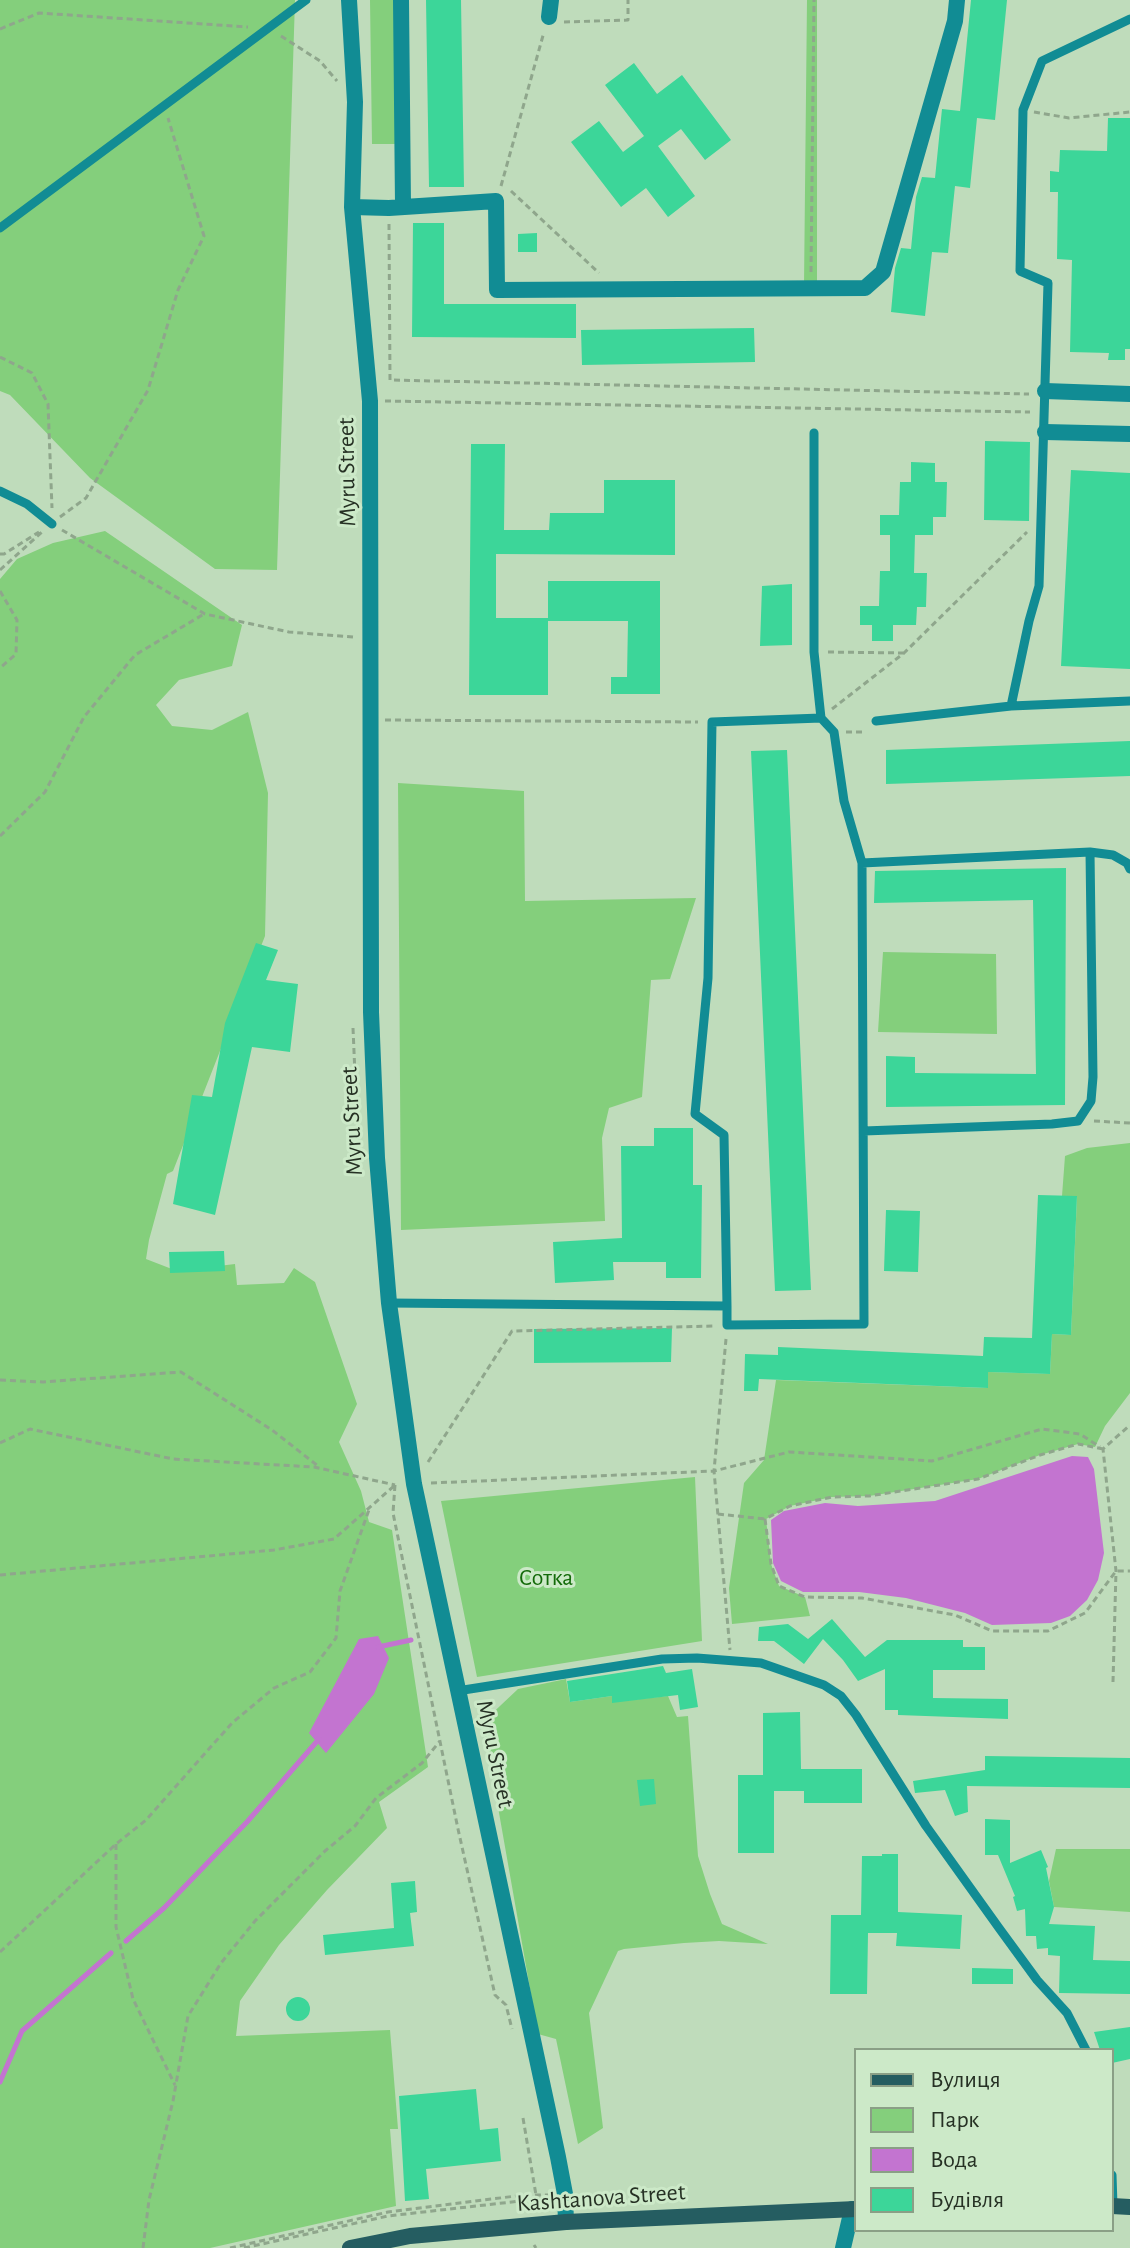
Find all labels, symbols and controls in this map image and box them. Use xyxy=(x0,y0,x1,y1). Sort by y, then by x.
street label: Myru Street xyxy=(332,417,362,527)
street label: Myru Street xyxy=(335,1066,369,1176)
park label: Сотка xyxy=(519,1564,573,1592)
street label: Myru Street xyxy=(470,1698,520,1810)
legend xyxy=(854,2048,1114,2232)
text: Вулиця xyxy=(930,2068,1001,2092)
text: Парк xyxy=(930,2108,979,2132)
text: Вода xyxy=(930,2148,978,2172)
street label: Kashtanova Street xyxy=(516,2178,686,2218)
text: Будівля xyxy=(930,2188,1004,2212)

